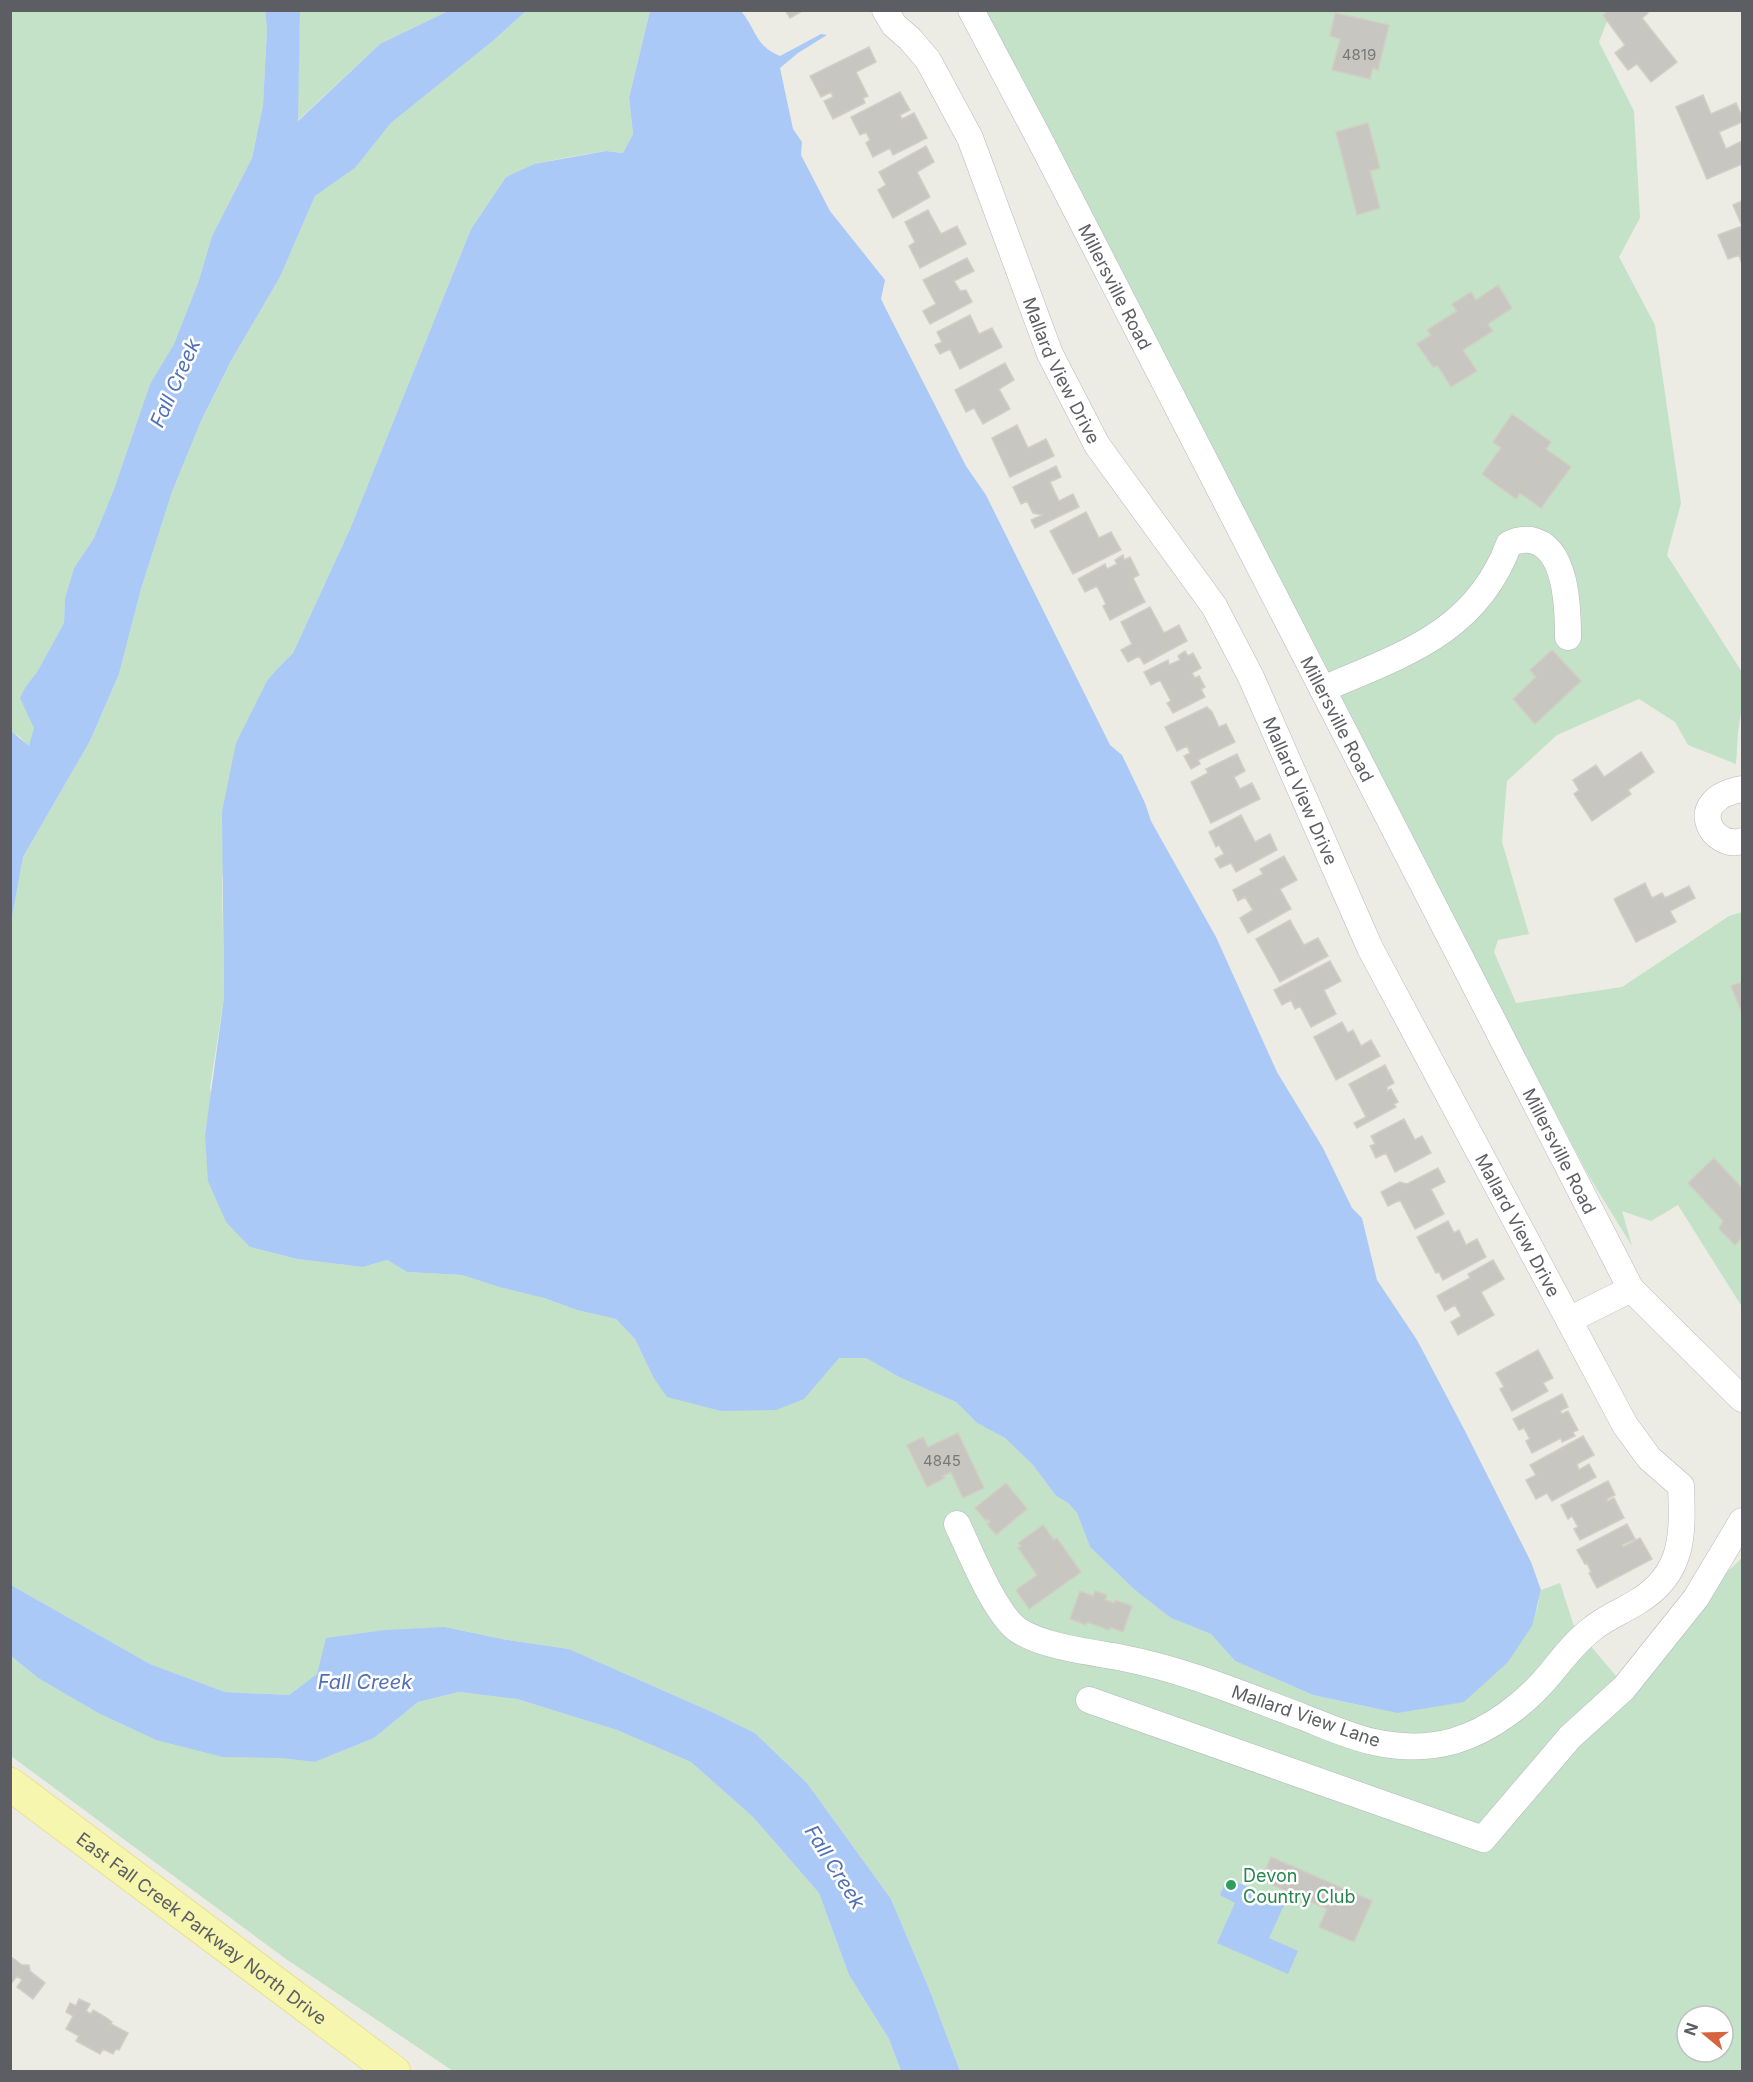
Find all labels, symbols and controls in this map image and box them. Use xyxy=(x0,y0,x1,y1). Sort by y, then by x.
house number: 4819 xyxy=(1342,45,1376,64)
street label: Millersville Road xyxy=(1074,220,1156,353)
street label: Mallard View Drive xyxy=(1019,294,1105,447)
water label: Fall Creek xyxy=(145,334,206,431)
street label: Millersville Road xyxy=(1297,652,1379,785)
street label: Mallard View Drive xyxy=(1259,714,1343,868)
street label: Millersville Road xyxy=(1519,1085,1601,1217)
street label: Mallard View Drive xyxy=(1471,1150,1565,1300)
house number: 4845 xyxy=(923,1451,961,1470)
water label: Fall Creek xyxy=(318,1670,413,1694)
street label: Mallard View Lane xyxy=(1229,1681,1383,1751)
water label: Fall Creek xyxy=(800,1821,871,1914)
street label: East Fall Creek Parkway North Drive xyxy=(73,1827,331,2029)
place label: Devon Country Club xyxy=(1243,1865,1356,1907)
marker: Devon Country Club xyxy=(1224,1878,1238,1892)
north arrow xyxy=(1675,2004,1735,2064)
text: N xyxy=(1679,2020,1702,2038)

